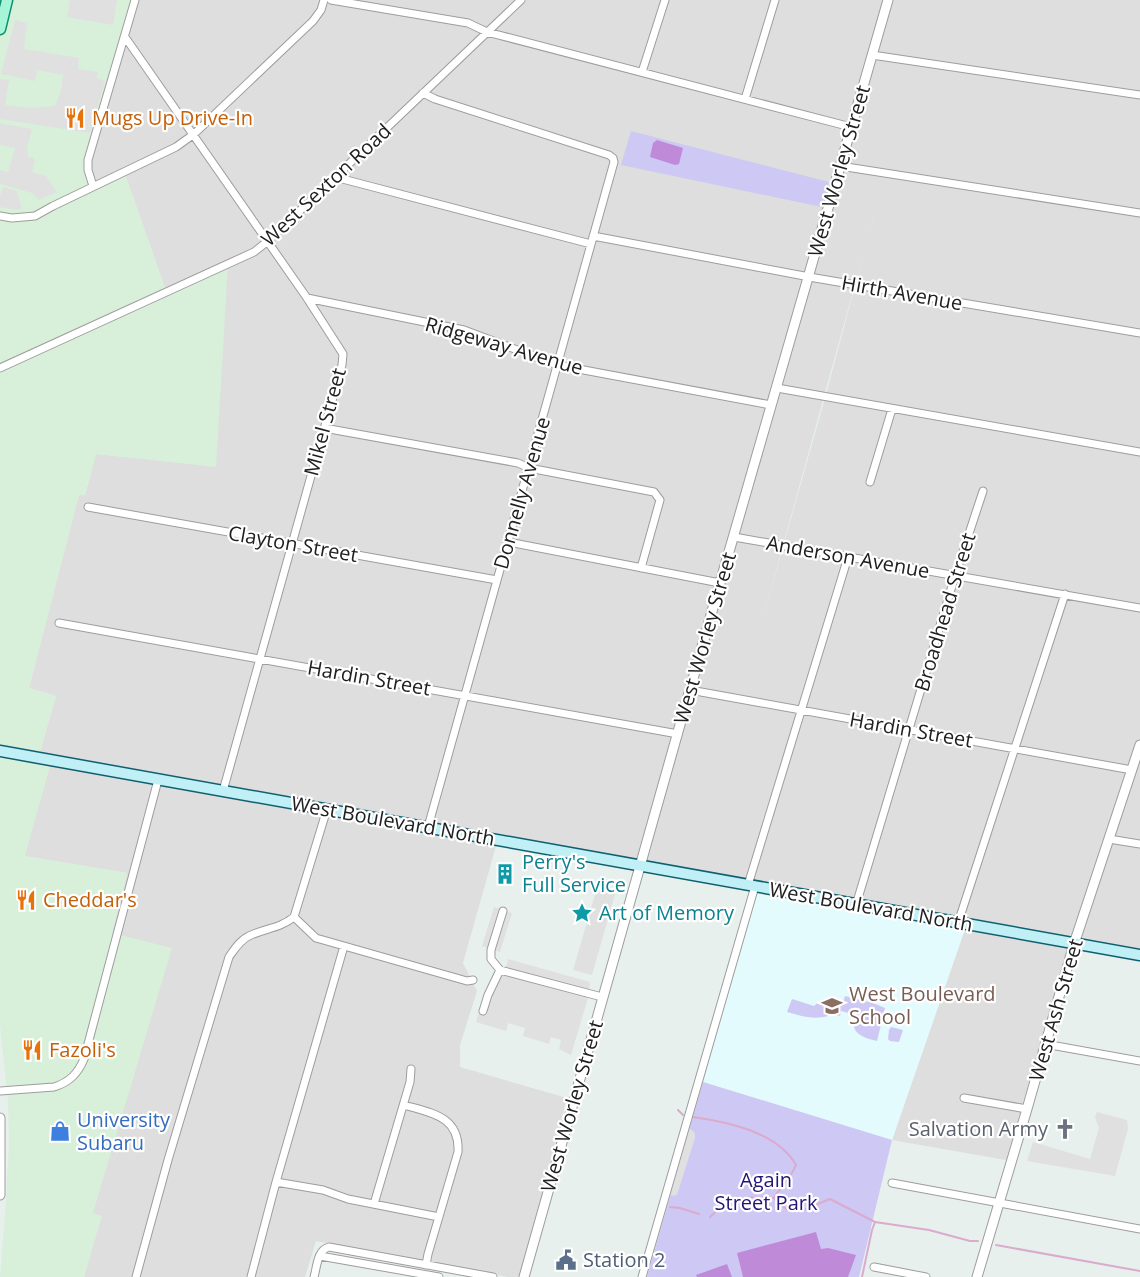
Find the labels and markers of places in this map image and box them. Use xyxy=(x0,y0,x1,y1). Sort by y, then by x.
place label: Mugs Up Drive-In xyxy=(92,104,253,131)
restaurant icon: Mugs Up Drive-In xyxy=(63,106,87,130)
place label: Perry's Full Service xyxy=(522,848,626,898)
building icon: Perry's Full Service xyxy=(493,862,517,886)
place label: Cheddar's xyxy=(43,886,137,913)
restaurant icon: Cheddar's xyxy=(14,888,38,912)
place label: Art of Memory xyxy=(599,899,735,926)
place icon: Art of Memory xyxy=(570,901,594,925)
place label: West Boulevard School xyxy=(849,980,996,1030)
school or university icon: West Boulevard School xyxy=(820,994,844,1018)
place label: Fazoli's xyxy=(49,1036,116,1063)
restaurant icon: Fazoli's xyxy=(20,1038,44,1062)
place label: University Subaru xyxy=(77,1106,171,1156)
place label: Salvation Army xyxy=(909,1115,1049,1142)
church icon: Salvation Army xyxy=(1053,1117,1077,1141)
shop icon: University Subaru xyxy=(48,1119,72,1143)
place label: Station 2 xyxy=(583,1246,665,1273)
public building icon: Station 2 xyxy=(554,1248,578,1272)

